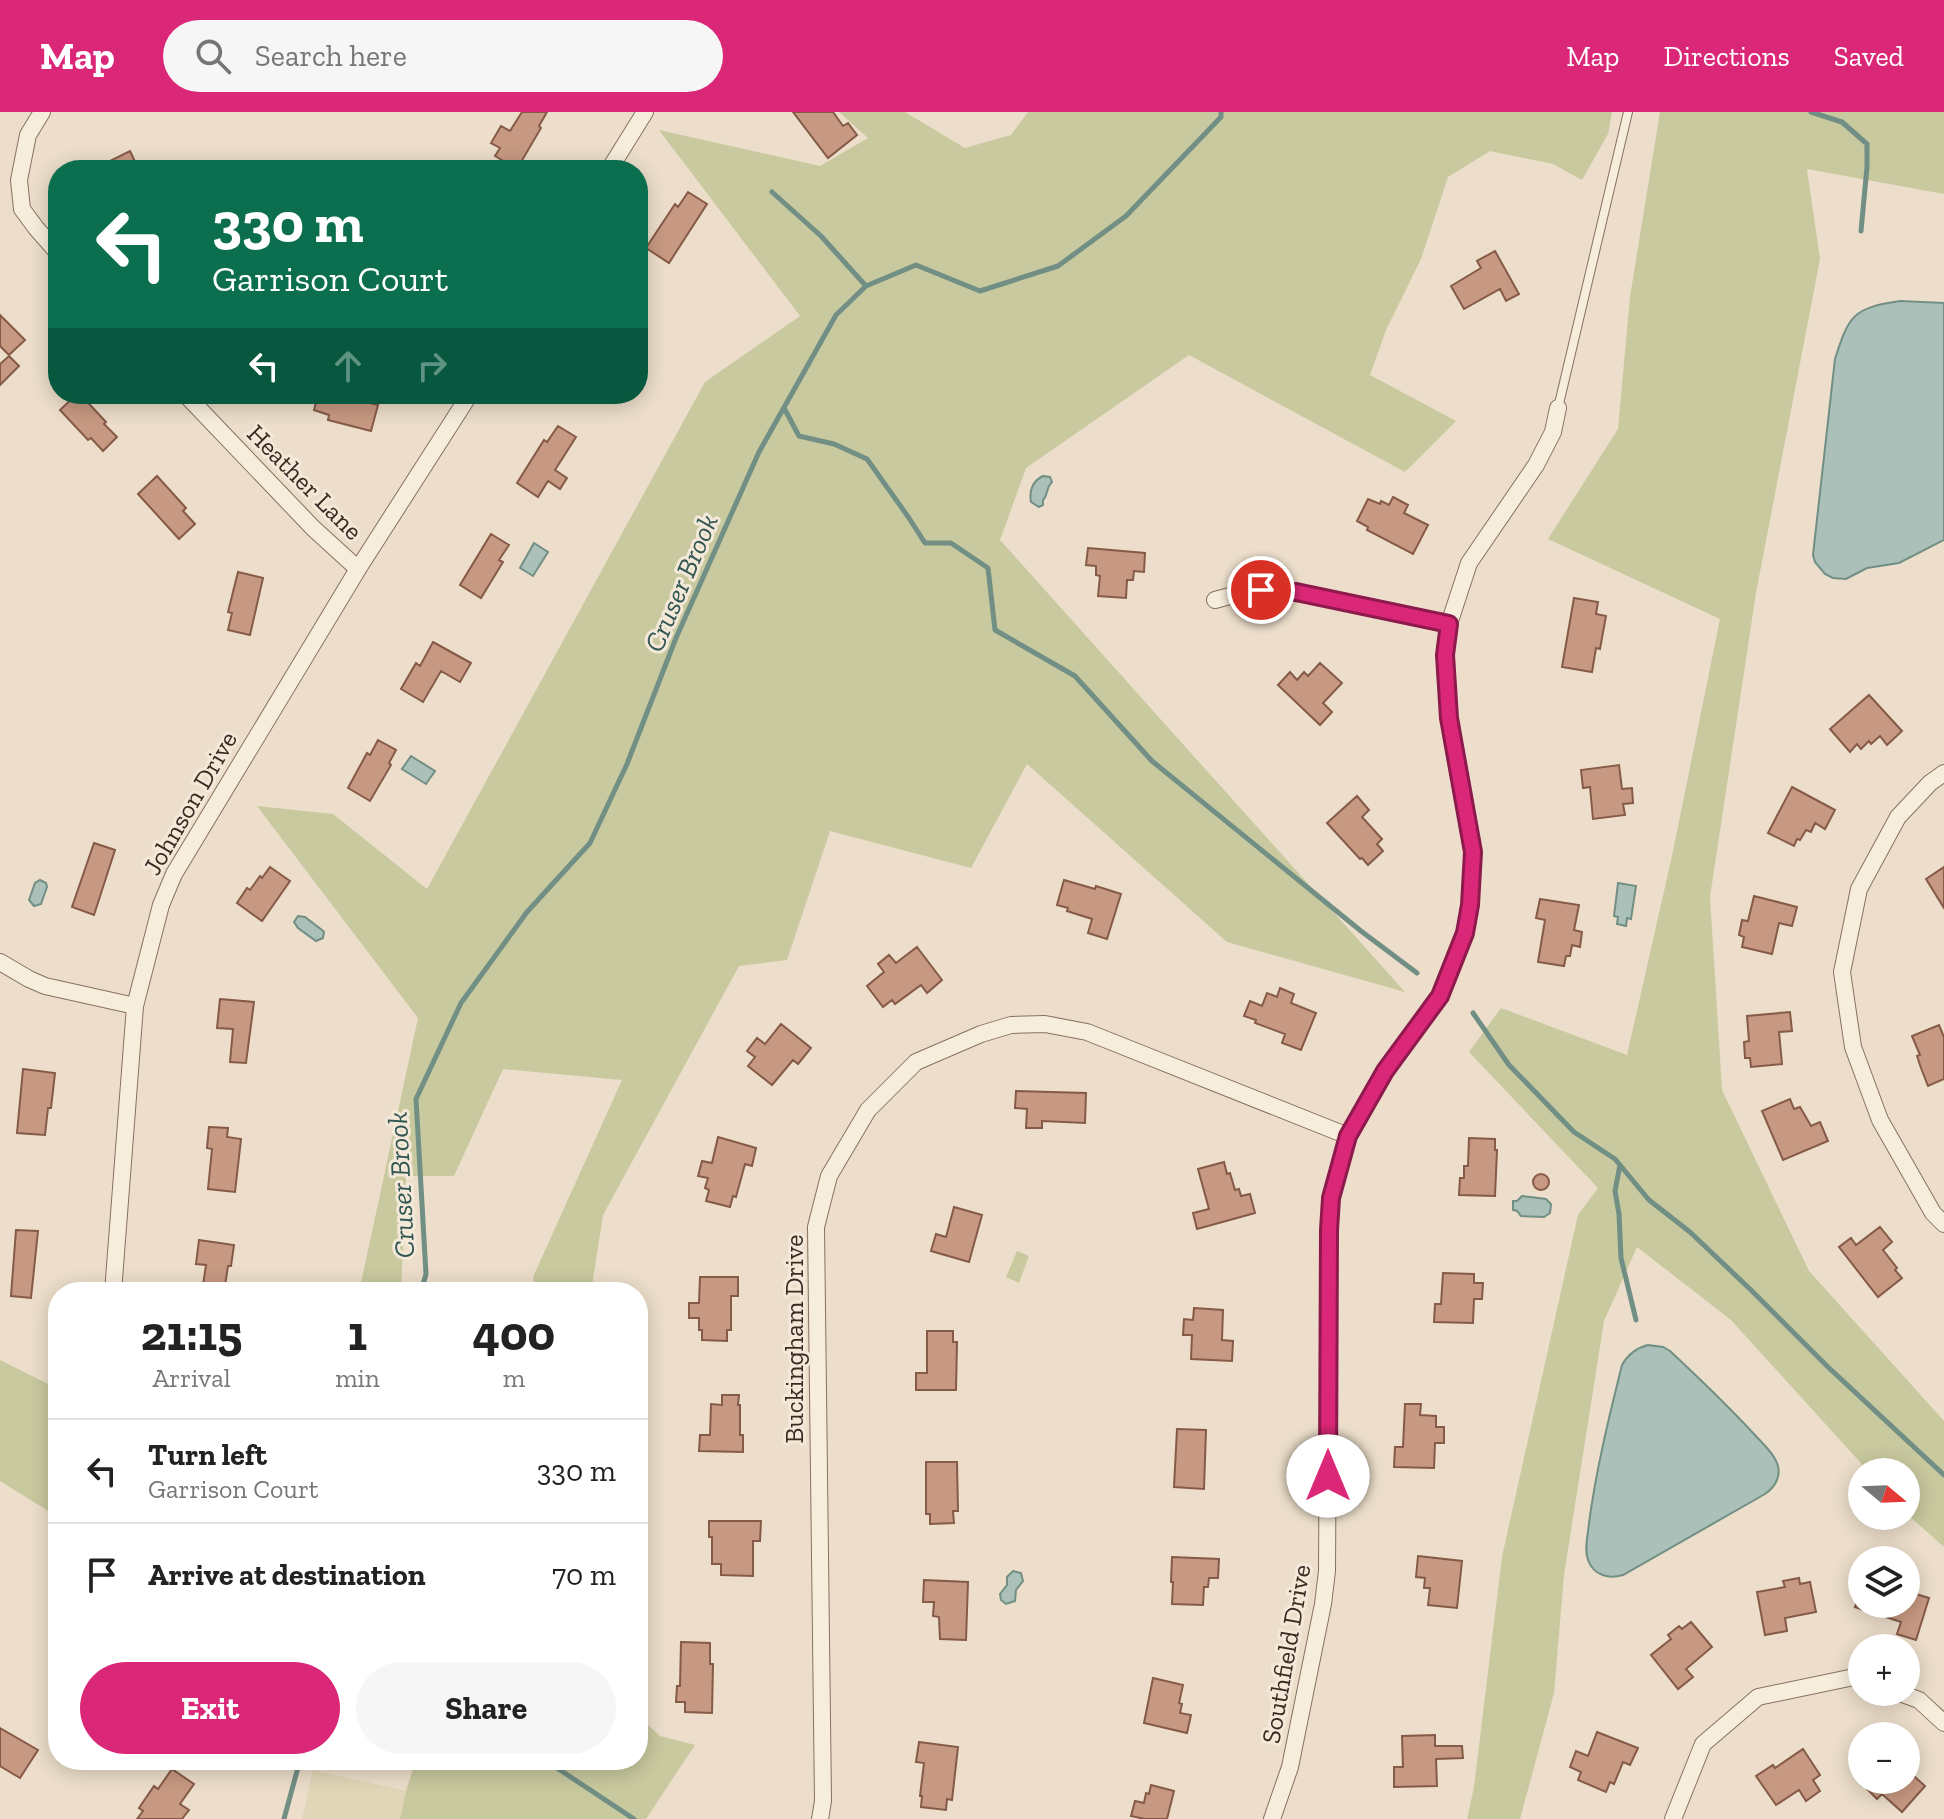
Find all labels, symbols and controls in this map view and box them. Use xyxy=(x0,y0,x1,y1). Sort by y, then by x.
search box xyxy=(163,20,723,92)
text: Map xyxy=(40,33,115,79)
icon: search xyxy=(191,34,235,78)
text: Search here xyxy=(255,38,407,74)
text: Map xyxy=(1566,40,1619,73)
text: Directions xyxy=(1663,40,1790,73)
text: Saved xyxy=(1834,40,1904,73)
text: 330 m xyxy=(212,189,363,256)
icon: left xyxy=(80,192,184,296)
text: Garrison Court xyxy=(212,257,448,300)
icon: left xyxy=(242,344,286,388)
icon: ahead xyxy=(326,344,370,388)
icon: right xyxy=(410,344,454,388)
street label: Heather Lane xyxy=(240,417,370,547)
water label: Cruser Brook xyxy=(637,509,725,657)
pin xyxy=(1227,556,1295,624)
icon: arrive xyxy=(1239,568,1283,612)
street label: Johnson Drive xyxy=(136,725,244,881)
water label: Cruser Brook xyxy=(381,1111,421,1259)
street label: Buckingham Drive xyxy=(778,1235,810,1443)
text: 21:15 xyxy=(141,1305,242,1362)
text: 1 xyxy=(348,1305,367,1362)
text: 400 xyxy=(473,1305,555,1362)
text: Arrival xyxy=(152,1362,231,1394)
text: min xyxy=(335,1362,380,1394)
text: m xyxy=(503,1362,525,1394)
position arrow xyxy=(1286,1434,1370,1518)
text: Turn left xyxy=(148,1437,267,1473)
icon: left xyxy=(80,1449,124,1493)
text: 330 m xyxy=(537,1453,616,1489)
north arrow xyxy=(1848,1458,1920,1530)
map controls xyxy=(1848,1458,1920,1794)
text: Garrison Court xyxy=(148,1473,318,1505)
button: layers xyxy=(1848,1546,1920,1618)
icon: arrive xyxy=(80,1553,124,1597)
text: Arrive at destination xyxy=(148,1557,425,1593)
text: 70 m xyxy=(552,1557,616,1593)
street label: Southfield Drive xyxy=(1255,1562,1317,1746)
button: + xyxy=(1848,1634,1920,1706)
button: Exit xyxy=(80,1662,340,1754)
button: Share xyxy=(356,1662,616,1754)
button: − xyxy=(1848,1722,1920,1794)

